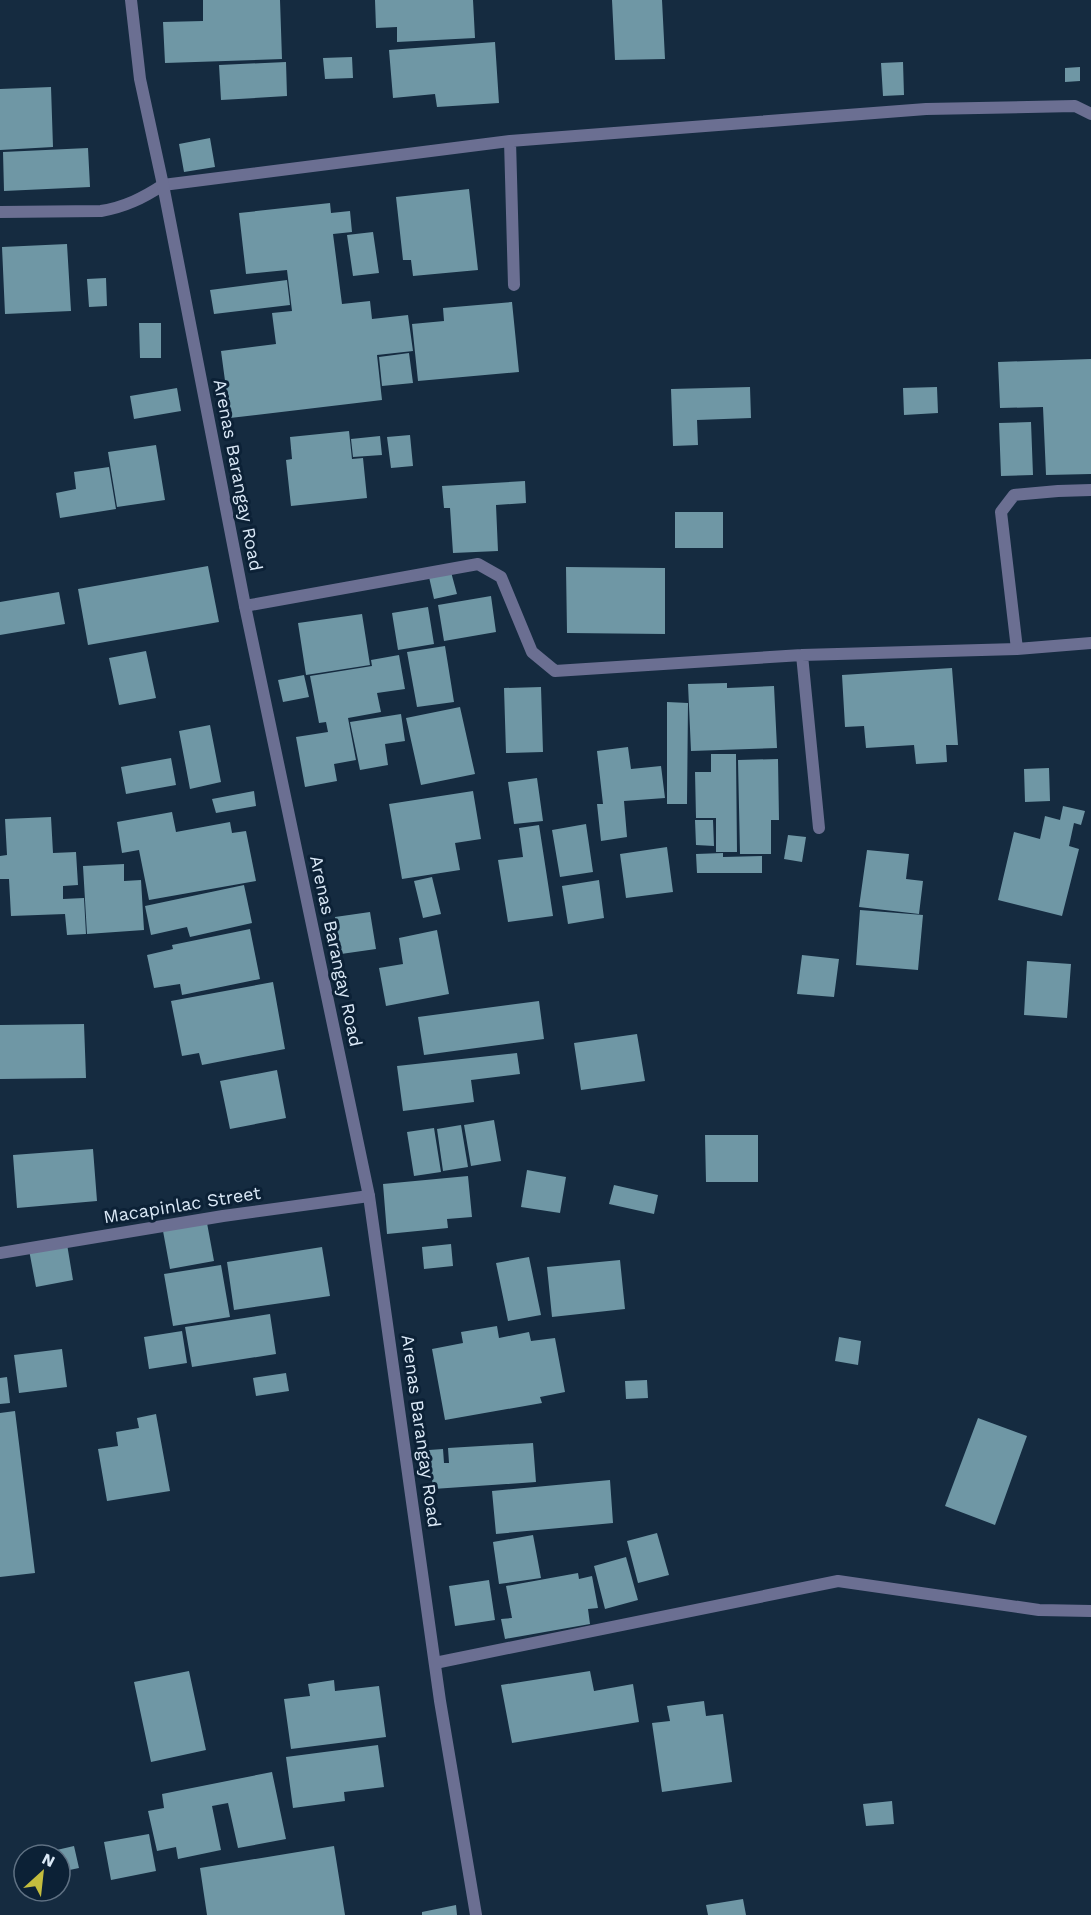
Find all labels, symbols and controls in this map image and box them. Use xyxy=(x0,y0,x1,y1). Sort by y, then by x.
street label: Arenas Barangay Road xyxy=(210,377,267,573)
street label: Arenas Barangay Road xyxy=(306,853,367,1048)
street label: Macapinlac Street xyxy=(102,1182,263,1227)
street label: Arenas Barangay Road xyxy=(398,1333,445,1529)
north arrow xyxy=(12,1843,72,1903)
text: N xyxy=(39,1849,58,1871)

